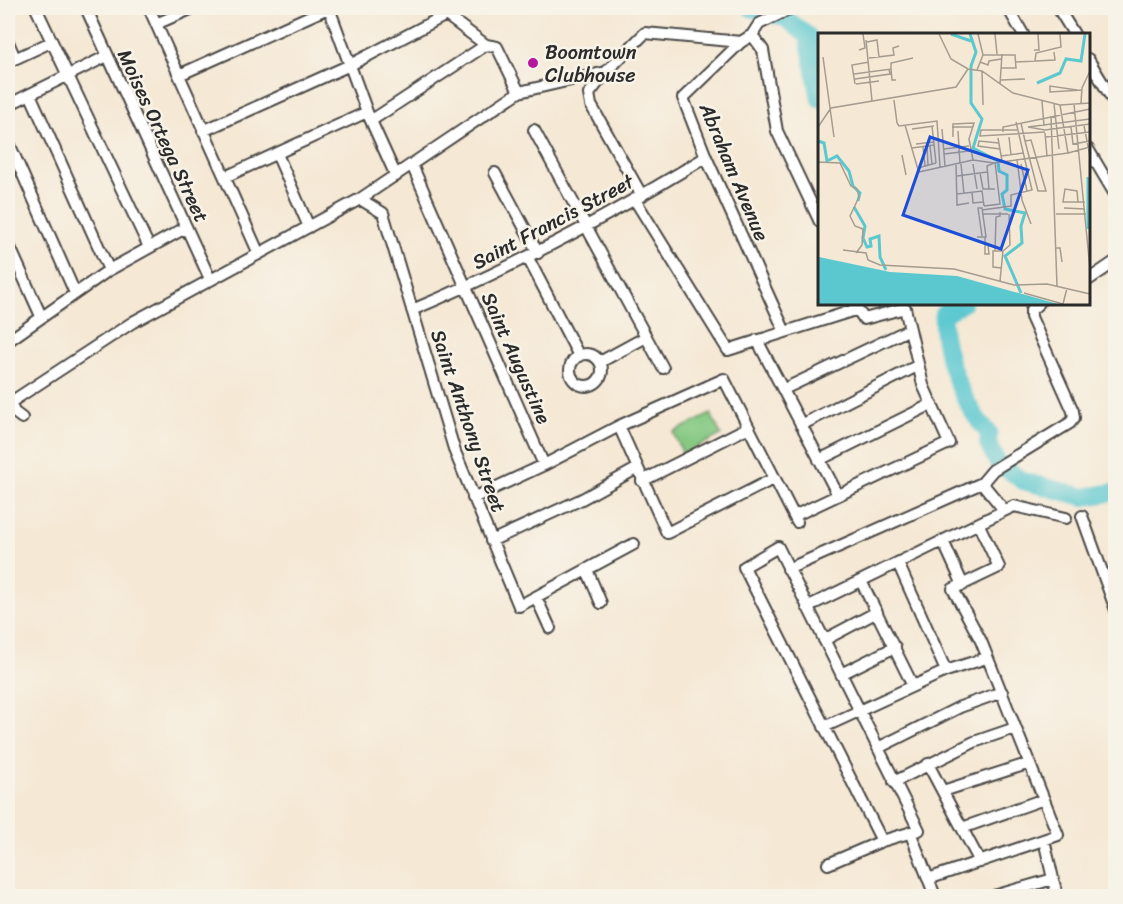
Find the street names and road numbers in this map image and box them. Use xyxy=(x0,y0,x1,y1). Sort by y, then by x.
street label: Moises Ortega Street xyxy=(107,43,219,229)
street label: Abraham Avenue xyxy=(689,96,779,247)
street label: Saint Francis Street xyxy=(466,164,641,280)
street label: Saint Augustine xyxy=(471,286,561,430)
street label: Saint Anthony Street xyxy=(420,325,516,517)

